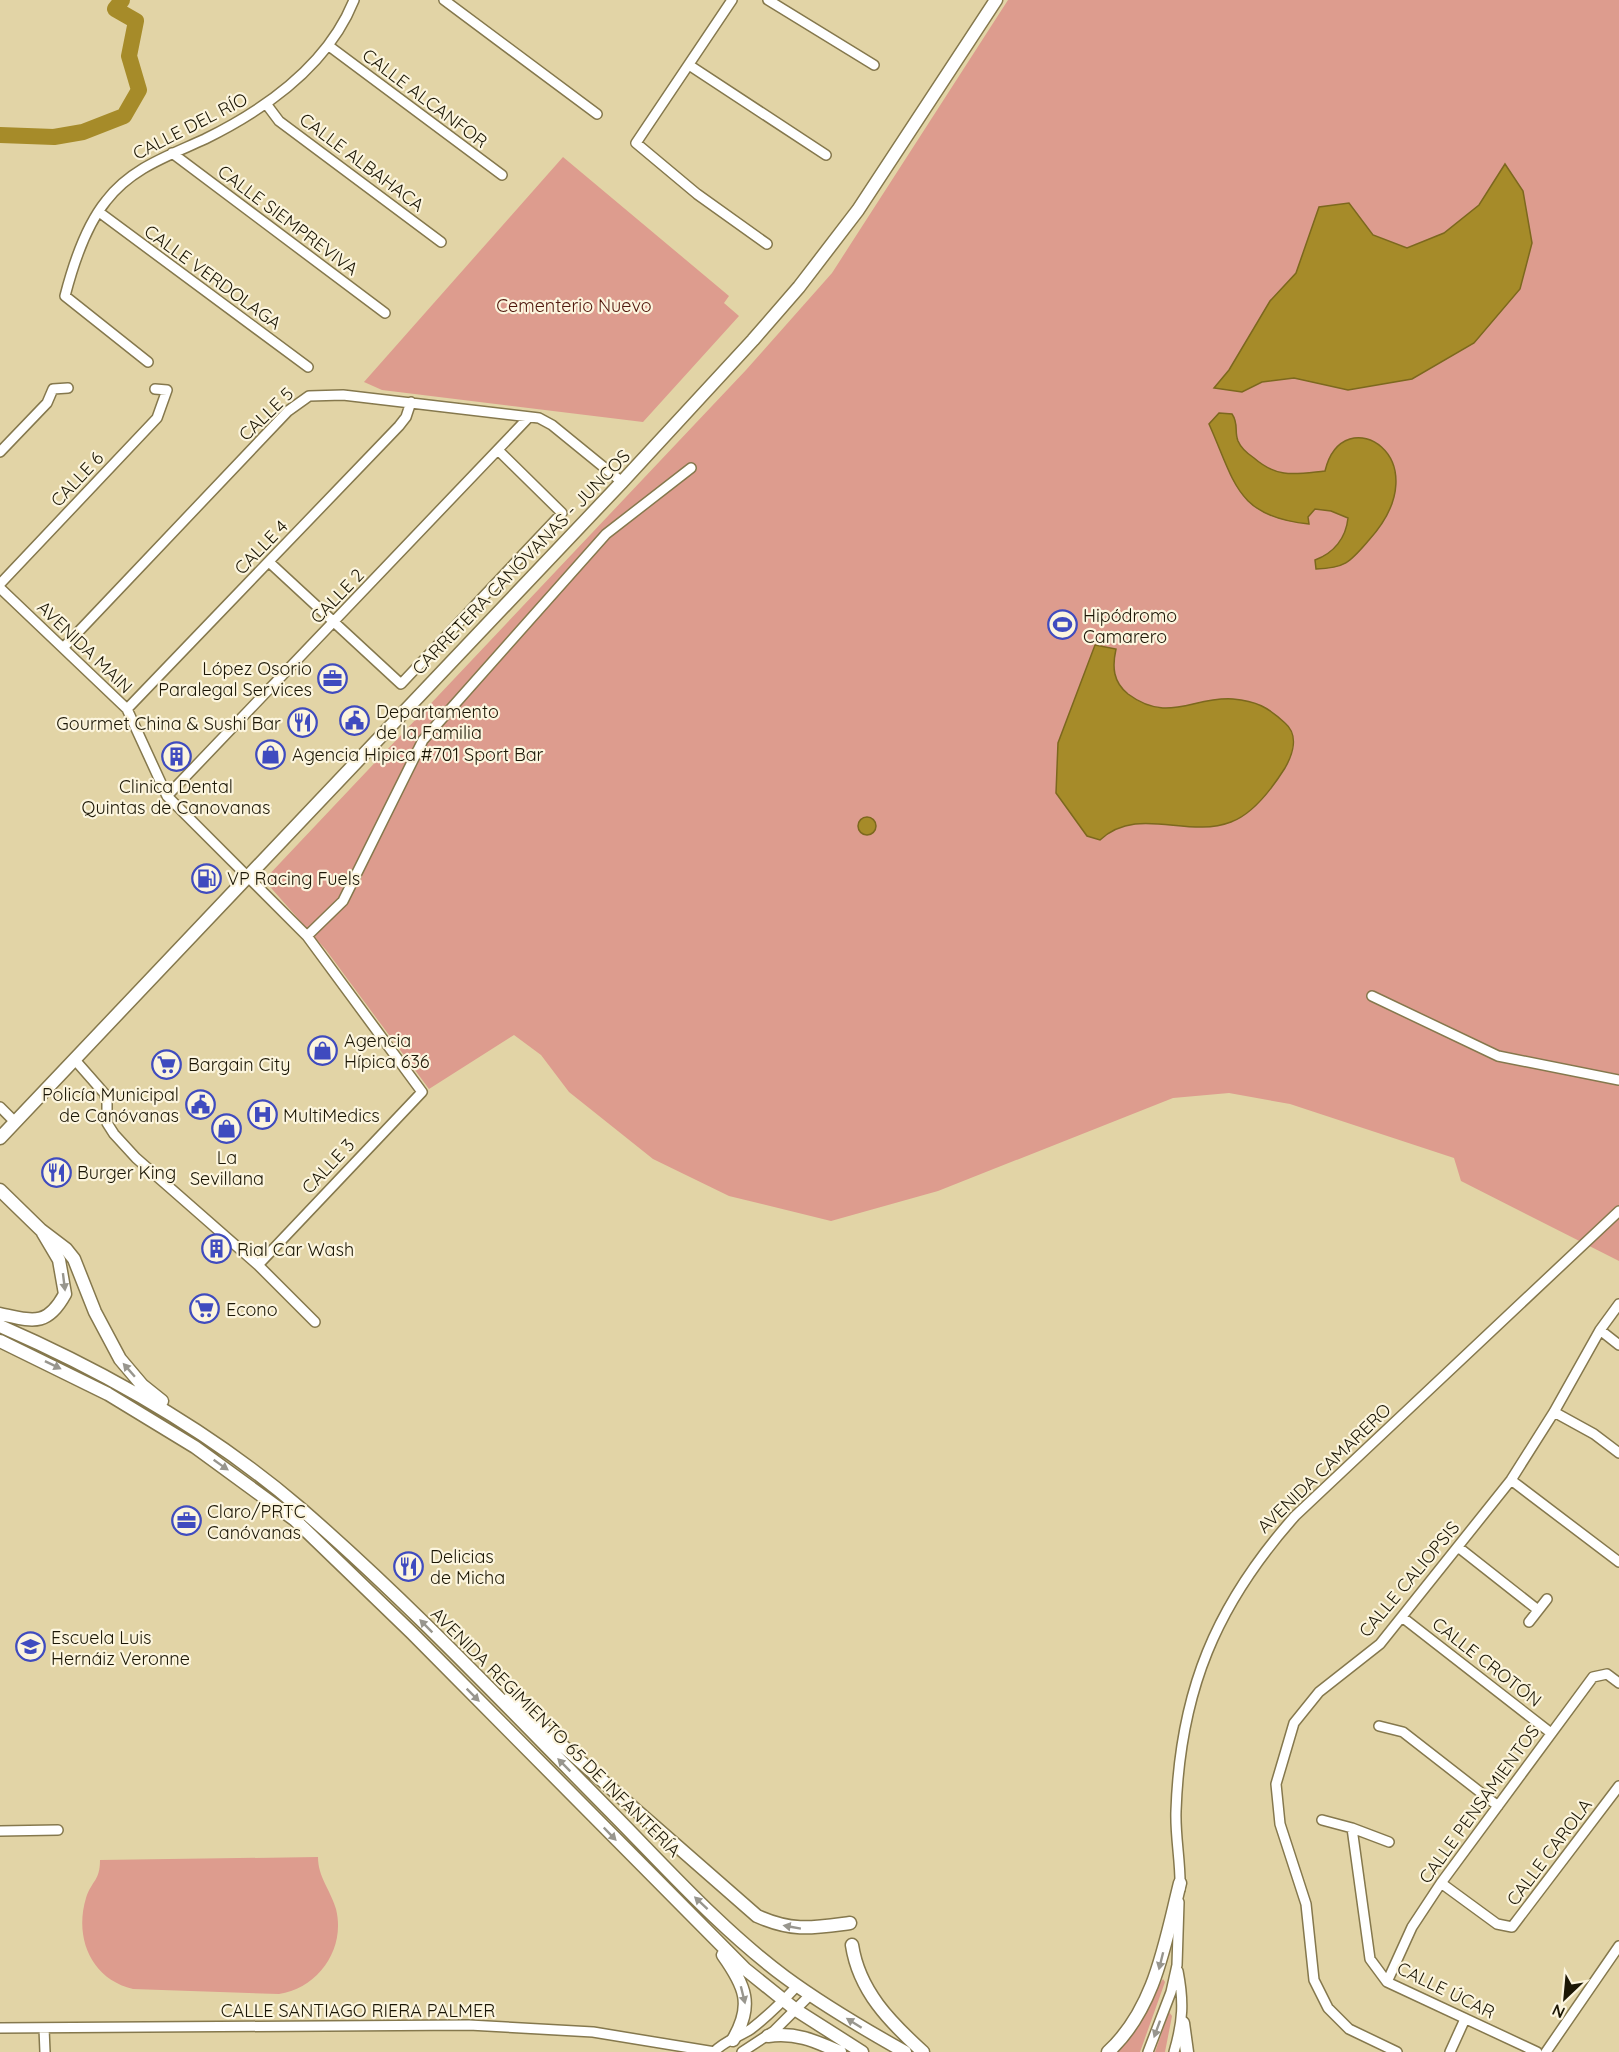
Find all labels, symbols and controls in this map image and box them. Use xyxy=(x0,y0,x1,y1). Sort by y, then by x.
street label: CALLE ALCANFOR xyxy=(358,43,492,153)
street label: CALLE DEL RÍO xyxy=(129,87,251,165)
street label: CALLE ALBAHACA xyxy=(295,108,429,217)
street label: CALLE SIEMPREVIVA xyxy=(213,160,363,281)
street label: CALLE VERDOLAGA xyxy=(140,220,286,335)
park label: Cementerio Nuevo xyxy=(496,294,652,317)
street label: CALLE 5 xyxy=(234,382,298,446)
street label: CARRETERA CANÓVANAS - JUNCOS xyxy=(407,445,635,679)
street label: CALLE 6 xyxy=(46,446,109,511)
street label: CALLE 4 xyxy=(229,515,293,579)
street label: CALLE 2 xyxy=(305,564,369,628)
street label: AVENIDA MAIN xyxy=(33,596,137,698)
place label: Hipódromo Camarero xyxy=(1083,604,1177,648)
sports icon: Hipódromo Camarero xyxy=(1046,609,1078,641)
place label: López Osorio Paralegal Services xyxy=(158,657,312,701)
office icon: López Osorio Paralegal Services xyxy=(317,662,349,694)
place label: Departamento de la Familia xyxy=(376,700,499,744)
public building icon: Departamento de la Familia xyxy=(339,705,371,737)
restaurant icon: Gourmet China & Sushi Bar xyxy=(286,707,318,739)
place label: Gourmet China & Sushi Bar xyxy=(56,712,281,735)
shop icon: Agencia Hipica #701 Sport Bar xyxy=(255,738,287,770)
building icon: Clinica Dental Quintas de Canovanas xyxy=(160,741,192,773)
place label: Agencia Hipica #701 Sport Bar xyxy=(292,743,544,766)
place label: Clinica Dental Quintas de Canovanas xyxy=(82,775,270,819)
fuel station icon: VP Racing Fuels xyxy=(190,862,222,894)
place label: VP Racing Fuels xyxy=(227,867,360,890)
place label: Agencia Hípica 636 xyxy=(344,1029,430,1073)
shop icon: Agencia Hípica 636 xyxy=(307,1034,339,1066)
supermarket icon: Bargain City xyxy=(151,1048,183,1080)
place label: Bargain City xyxy=(188,1053,290,1076)
place label: Policía Municipal de Canóvanas xyxy=(42,1083,179,1127)
public building icon: Policía Municipal de Canóvanas xyxy=(184,1088,216,1120)
hospital icon: MultiMedics xyxy=(246,1099,278,1131)
place label: MultiMedics xyxy=(283,1104,380,1127)
shop icon: La Sevillana xyxy=(211,1112,243,1144)
street label: CALLE 3 xyxy=(297,1134,359,1198)
place label: La Sevillana xyxy=(190,1146,264,1190)
restaurant icon: Burger King xyxy=(40,1156,72,1188)
place label: Burger King xyxy=(77,1161,176,1184)
building icon: Rial Car Wash xyxy=(200,1233,232,1265)
place label: Rial Car Wash xyxy=(237,1238,354,1261)
one-way arrow xyxy=(59,1273,69,1292)
supermarket icon: Econo xyxy=(189,1293,221,1325)
place label: Econo xyxy=(226,1298,278,1321)
one-way arrow xyxy=(44,1360,62,1370)
one-way arrow xyxy=(123,1362,136,1378)
street label: AVENIDA CAMARERO xyxy=(1252,1398,1396,1538)
one-way arrow xyxy=(212,1459,228,1471)
place label: Claro/PRTC Canóvanas xyxy=(207,1500,306,1544)
office icon: Claro/PRTC Canóvanas xyxy=(170,1505,202,1537)
street label: CALLE CALIOPSIS xyxy=(1354,1516,1464,1642)
place label: Delicias de Micha xyxy=(430,1545,505,1589)
restaurant icon: Delicias de Micha xyxy=(393,1550,425,1582)
street label: AVENIDA REGIMIENTO 65 DE INFANTERÍA xyxy=(426,1602,686,1862)
street label: CALLE CROTÓN xyxy=(1428,1612,1546,1712)
one-way arrow xyxy=(420,1620,434,1634)
place label: Escuela Luis Hernáiz Veronne xyxy=(51,1626,190,1670)
school or university icon: Escuela Luis Hernáiz Veronne xyxy=(14,1631,46,1663)
one-way arrow xyxy=(466,1687,480,1702)
street label: CALLE PENSAMIENTOS xyxy=(1414,1720,1544,1888)
one-way arrow xyxy=(557,1758,571,1772)
street label: CALLE CAROLA xyxy=(1501,1794,1597,1910)
one-way arrow xyxy=(602,1826,616,1840)
one-way arrow xyxy=(695,1896,709,1910)
one-way arrow xyxy=(782,1923,801,1932)
one-way arrow xyxy=(1155,1951,1165,1970)
street label: CALLE ÚCAR xyxy=(1393,1956,1499,2024)
north arrow xyxy=(1535,1968,1595,2028)
one-way arrow xyxy=(739,1986,748,2005)
street label: CALLE SANTIAGO RIERA PALMER xyxy=(221,1999,495,2022)
text: N xyxy=(1549,2000,1568,2023)
one-way arrow xyxy=(846,2017,862,2028)
one-way arrow xyxy=(1151,2020,1161,2038)

